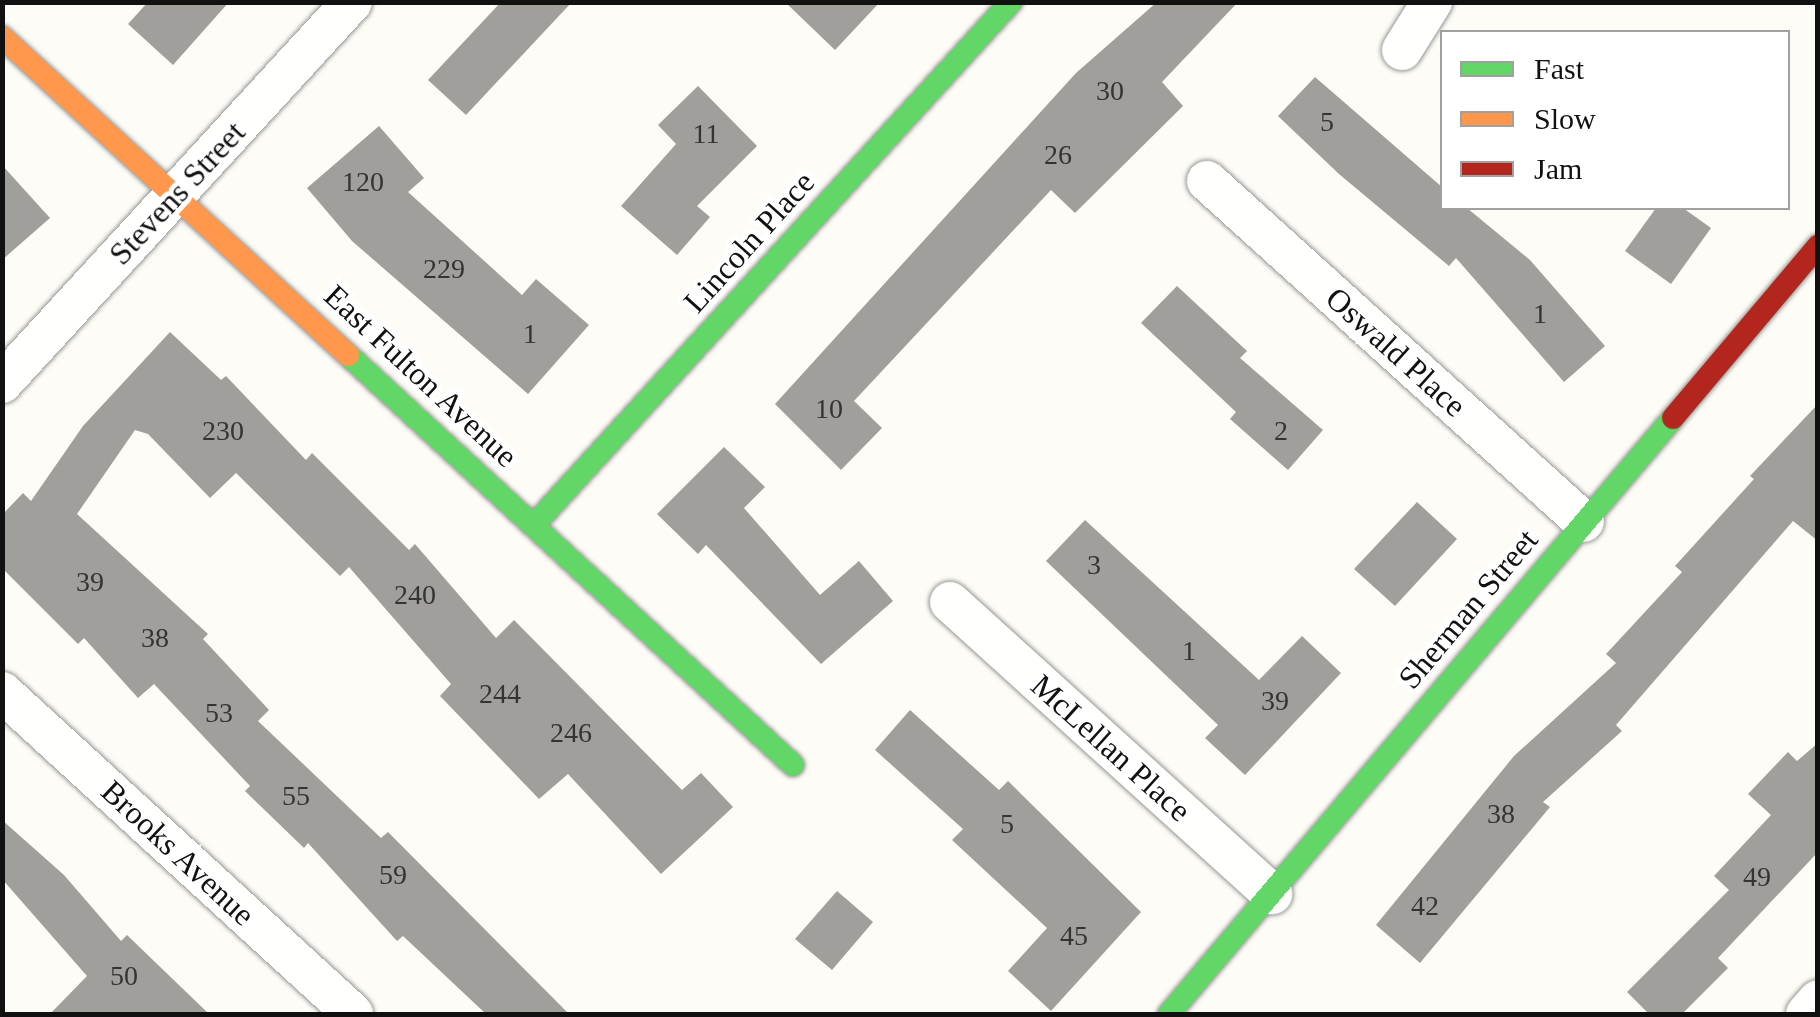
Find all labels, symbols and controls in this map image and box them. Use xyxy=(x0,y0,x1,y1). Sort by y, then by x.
legend xyxy=(1440,30,1790,210)
text: Fast xyxy=(1534,52,1584,85)
house number: 30 xyxy=(1096,74,1124,108)
text: Slow xyxy=(1534,102,1596,135)
house number: 5 xyxy=(1320,105,1334,139)
street label: Stevens Street xyxy=(101,113,253,273)
house number: 11 xyxy=(693,117,719,151)
house number: 26 xyxy=(1044,138,1072,172)
text: Jam xyxy=(1534,152,1582,185)
street label: Lincoln Place xyxy=(676,163,822,321)
house number: 120 xyxy=(342,165,384,199)
house number: 229 xyxy=(423,252,465,286)
street label: East Fulton Avenue xyxy=(316,276,526,476)
street label: Oswald Place xyxy=(1318,279,1474,425)
house number: 1 xyxy=(1533,297,1547,331)
house number: 1 xyxy=(523,317,537,351)
house number: 10 xyxy=(815,392,843,426)
house number: 230 xyxy=(202,414,244,448)
house number: 2 xyxy=(1274,414,1288,448)
street label: Sherman Street xyxy=(1390,521,1546,697)
house number: 3 xyxy=(1087,548,1101,582)
house number: 39 xyxy=(76,565,104,599)
house number: 240 xyxy=(394,578,436,612)
house number: 38 xyxy=(141,621,169,655)
house number: 1 xyxy=(1182,634,1196,668)
street label: McLellan Place xyxy=(1023,666,1199,830)
house number: 244 xyxy=(479,677,521,711)
house number: 39 xyxy=(1261,684,1289,718)
house number: 53 xyxy=(205,696,233,730)
house number: 246 xyxy=(550,716,592,750)
street label: Brooks Avenue xyxy=(93,772,263,934)
house number: 55 xyxy=(282,779,310,813)
house number: 38 xyxy=(1487,797,1515,831)
house number: 5 xyxy=(1000,807,1014,841)
house number: 59 xyxy=(379,858,407,892)
house number: 49 xyxy=(1743,860,1771,894)
house number: 42 xyxy=(1411,889,1439,923)
house number: 45 xyxy=(1060,919,1088,953)
house number: 50 xyxy=(110,959,138,993)

